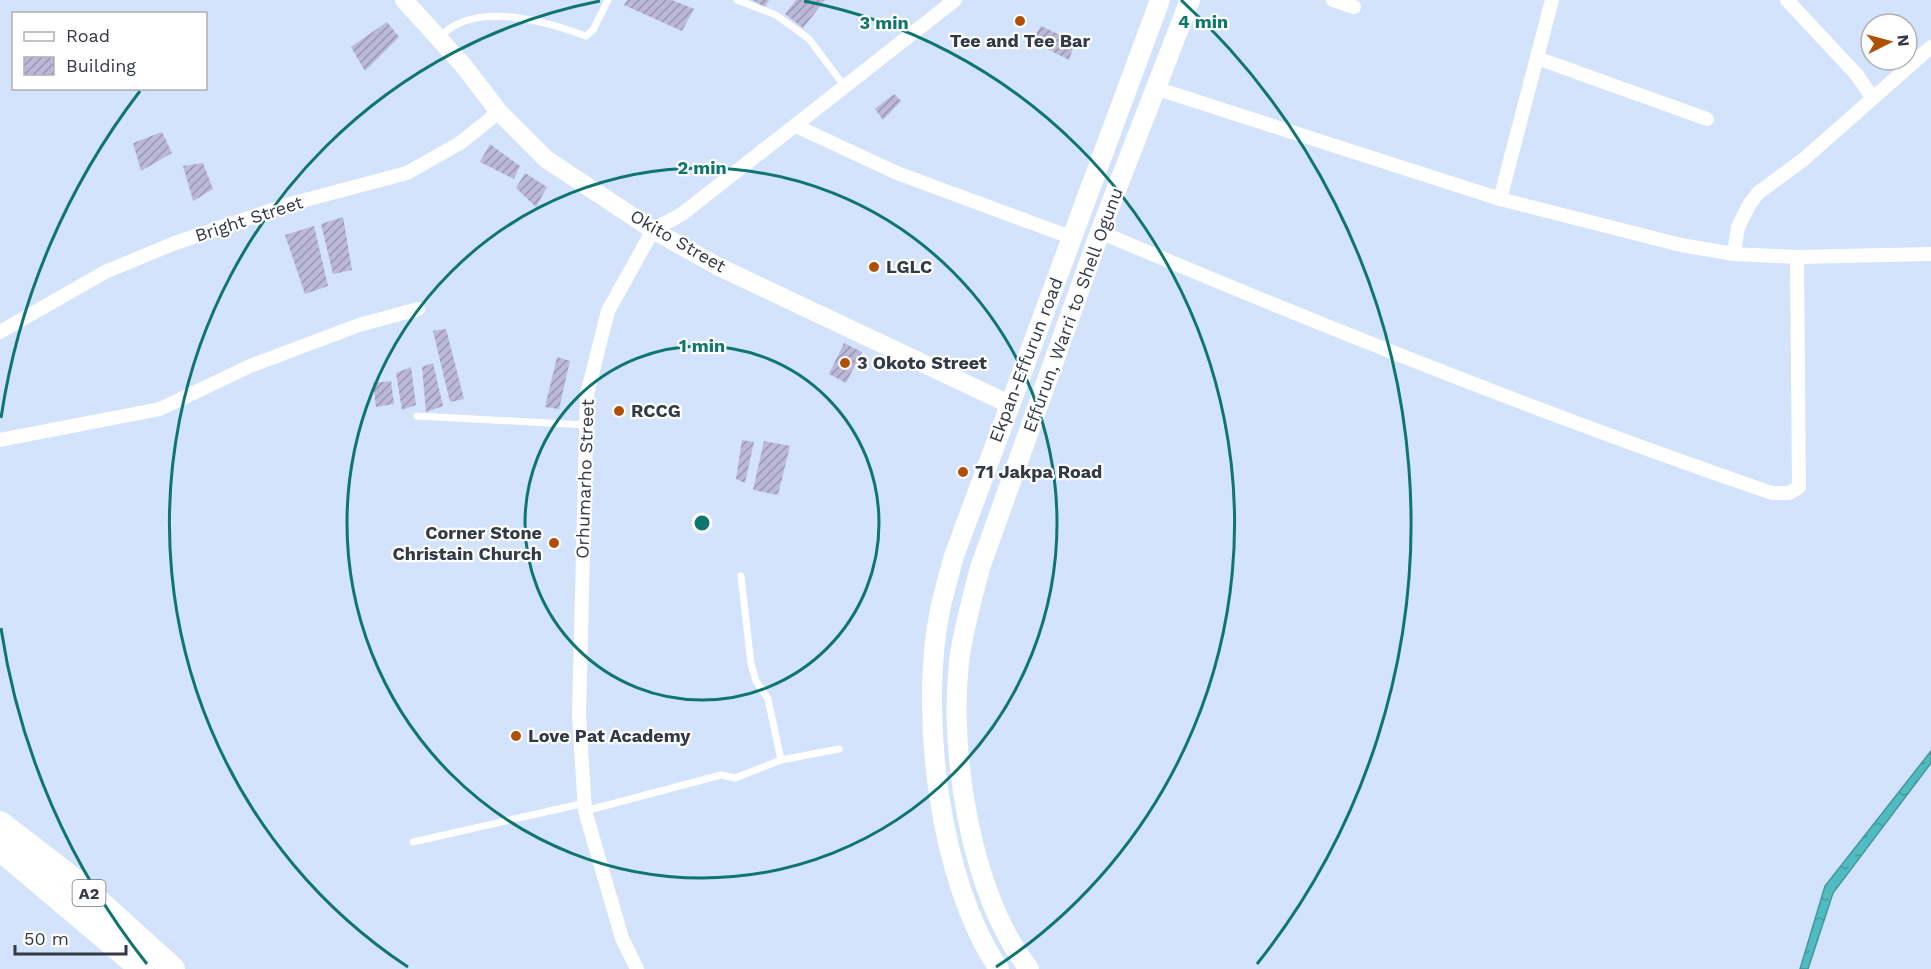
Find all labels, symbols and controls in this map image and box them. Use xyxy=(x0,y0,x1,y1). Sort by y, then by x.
text: 4 min xyxy=(1178,11,1228,32)
legend xyxy=(12,12,207,90)
text: 3 min xyxy=(859,12,909,33)
north arrow xyxy=(1859,12,1919,72)
marker: Tee and Tee Bar xyxy=(1013,14,1027,28)
text: Road xyxy=(66,25,110,46)
place label: Tee and Tee Bar xyxy=(950,30,1090,51)
text: N xyxy=(1893,34,1913,47)
text: Building xyxy=(66,55,136,76)
text: 2 min xyxy=(677,157,727,178)
street label: Effurun, Warri to Shell Ogunu xyxy=(1018,185,1127,435)
street label: Bright Street xyxy=(192,191,306,246)
street label: Okito Street xyxy=(627,205,730,277)
place label: LGLC xyxy=(886,256,932,277)
marker: LGLC xyxy=(867,260,881,274)
street label: Ekpan-Effurun road xyxy=(984,274,1067,445)
text: 1 min xyxy=(679,335,725,356)
place label: 3 Okoto Street xyxy=(857,352,987,373)
marker: 3 Okoto Street xyxy=(838,356,852,370)
street label: Orhumarho Street xyxy=(571,398,598,559)
place label: RCCG xyxy=(631,400,681,421)
marker: RCCG xyxy=(612,404,626,418)
place label: 71 Jakpa Road xyxy=(975,461,1102,482)
marker: 71 Jakpa Road xyxy=(956,465,970,479)
centre of rings xyxy=(692,513,712,533)
place label: Corner Stone Christain Church xyxy=(392,522,542,564)
marker: Corner Stone Christain Church xyxy=(547,536,561,550)
place label: Love Pat Academy xyxy=(528,725,691,746)
marker: Love Pat Academy xyxy=(509,729,523,743)
road number: A2 xyxy=(72,880,106,906)
scale bar xyxy=(15,918,126,956)
text: 50 m xyxy=(24,928,69,949)

